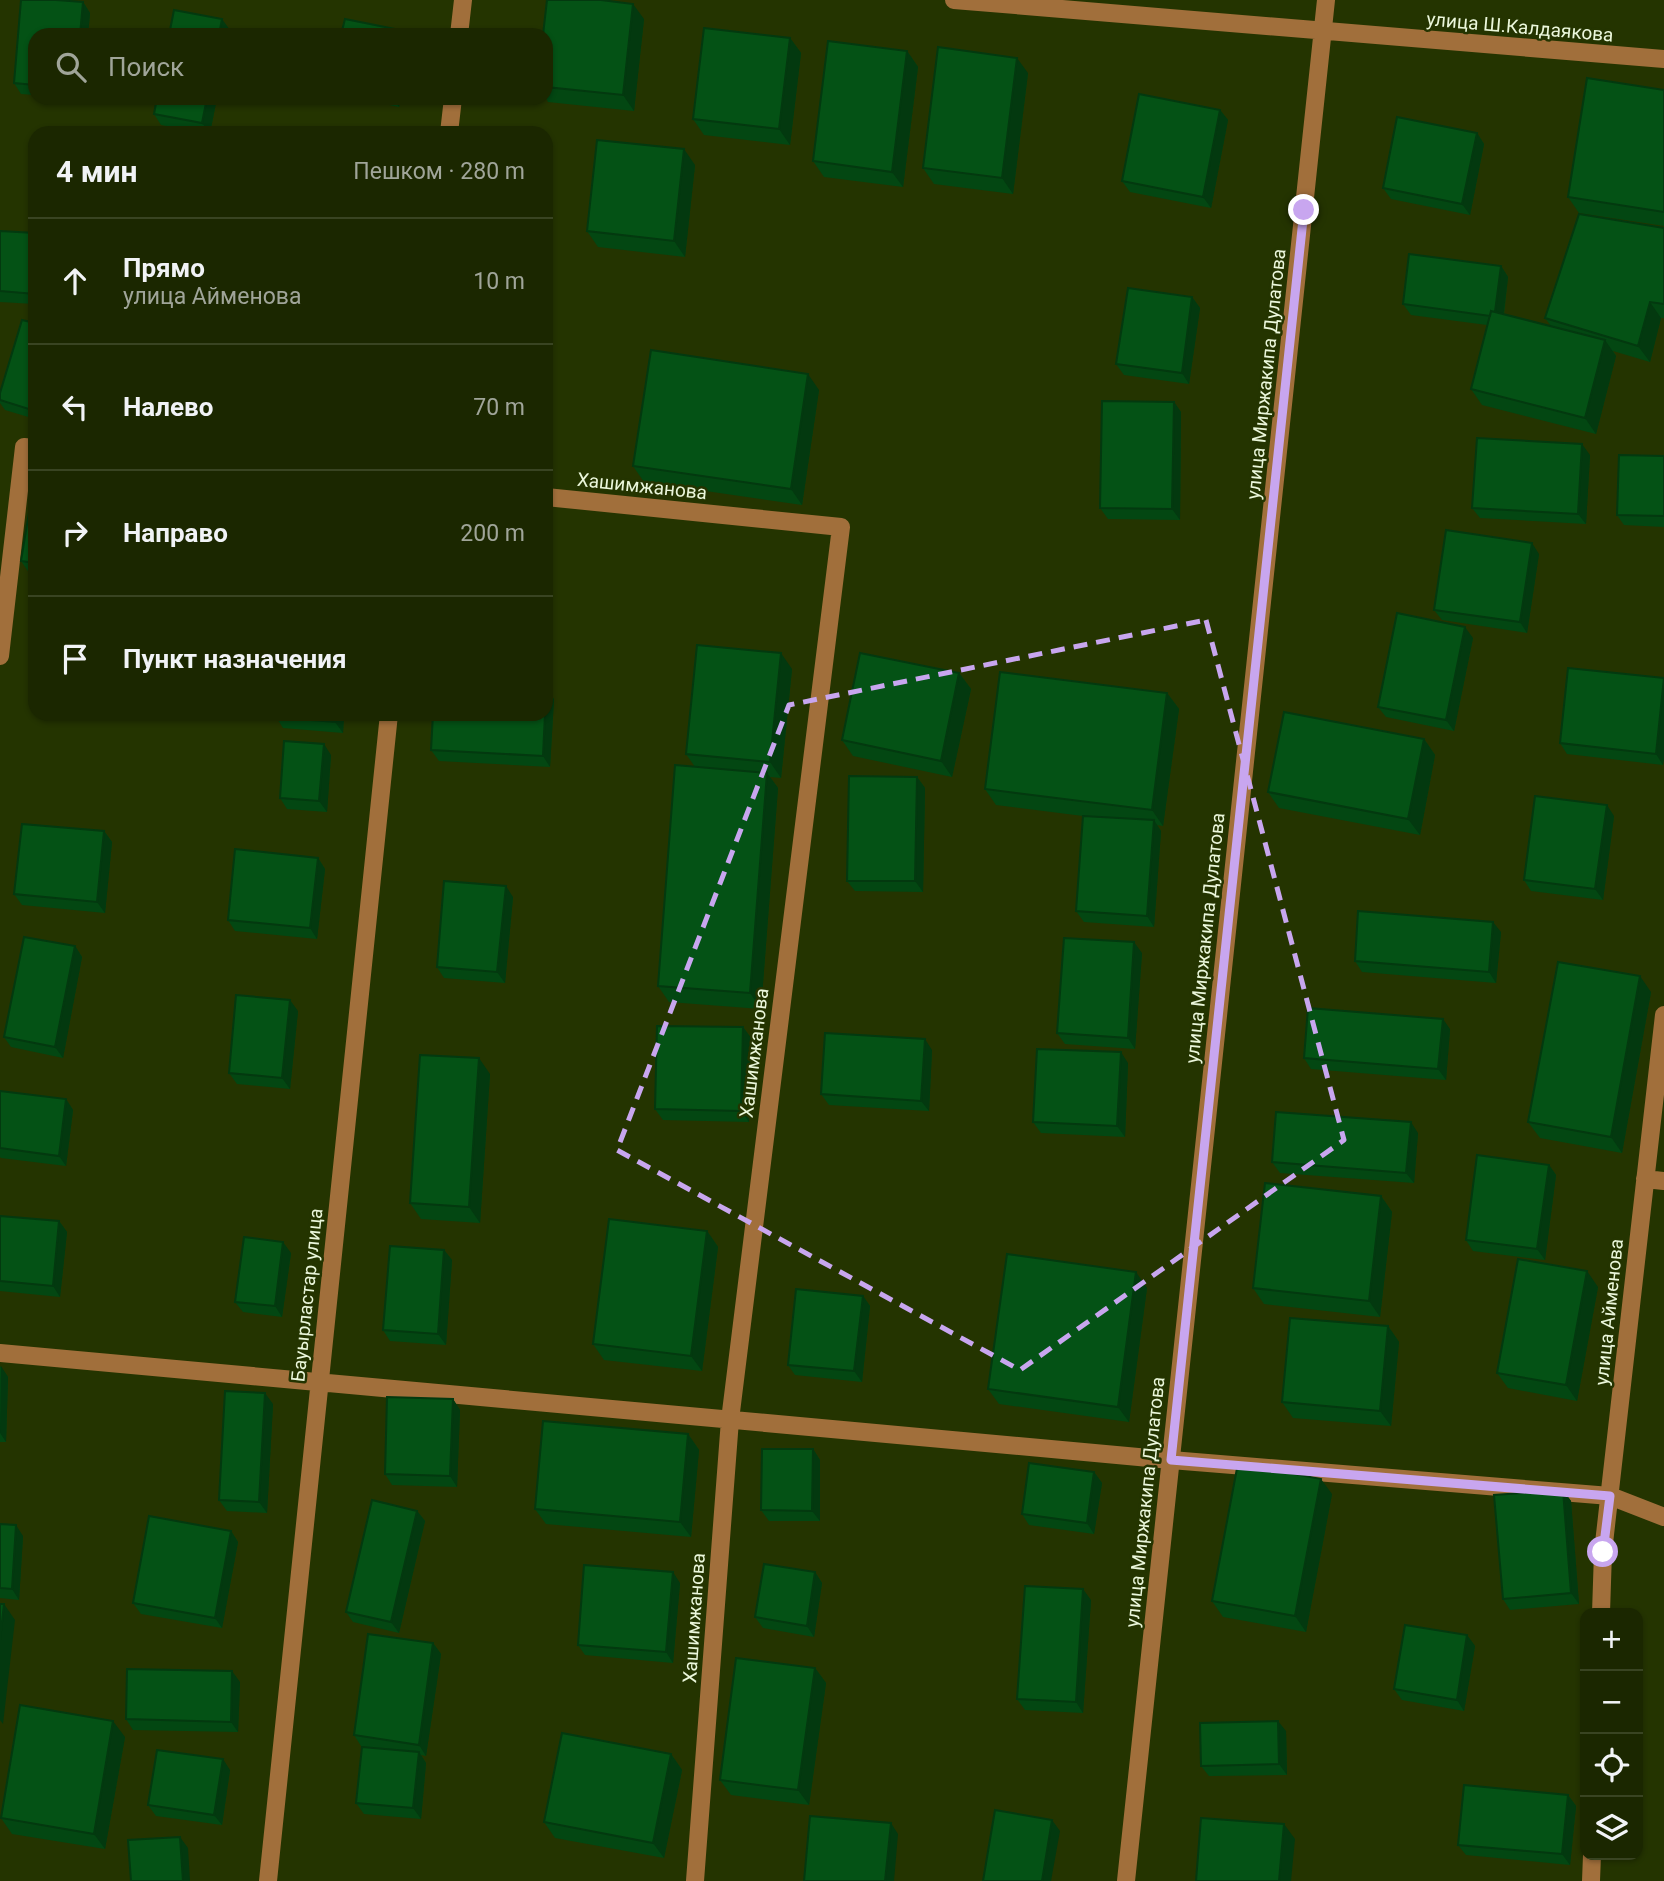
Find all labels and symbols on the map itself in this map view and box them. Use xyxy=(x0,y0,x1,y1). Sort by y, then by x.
street label: улица Ш.Калдаякова xyxy=(1426,7,1614,47)
route end xyxy=(1288,194,1319,225)
street label: улица Миржакипа Дулатова xyxy=(1241,248,1291,500)
street label: Хашимжанова xyxy=(576,468,708,504)
street label: улица Миржакипа Дулатова xyxy=(1180,812,1230,1064)
street label: Хашимжанова xyxy=(735,987,773,1119)
street label: Бауырластар улица xyxy=(286,1207,328,1383)
street label: улица Айменова xyxy=(1590,1238,1628,1386)
street label: улица Миржакипа Дулатова xyxy=(1120,1376,1170,1628)
route start xyxy=(1587,1536,1618,1567)
street label: Хашимжанова xyxy=(678,1552,710,1684)

